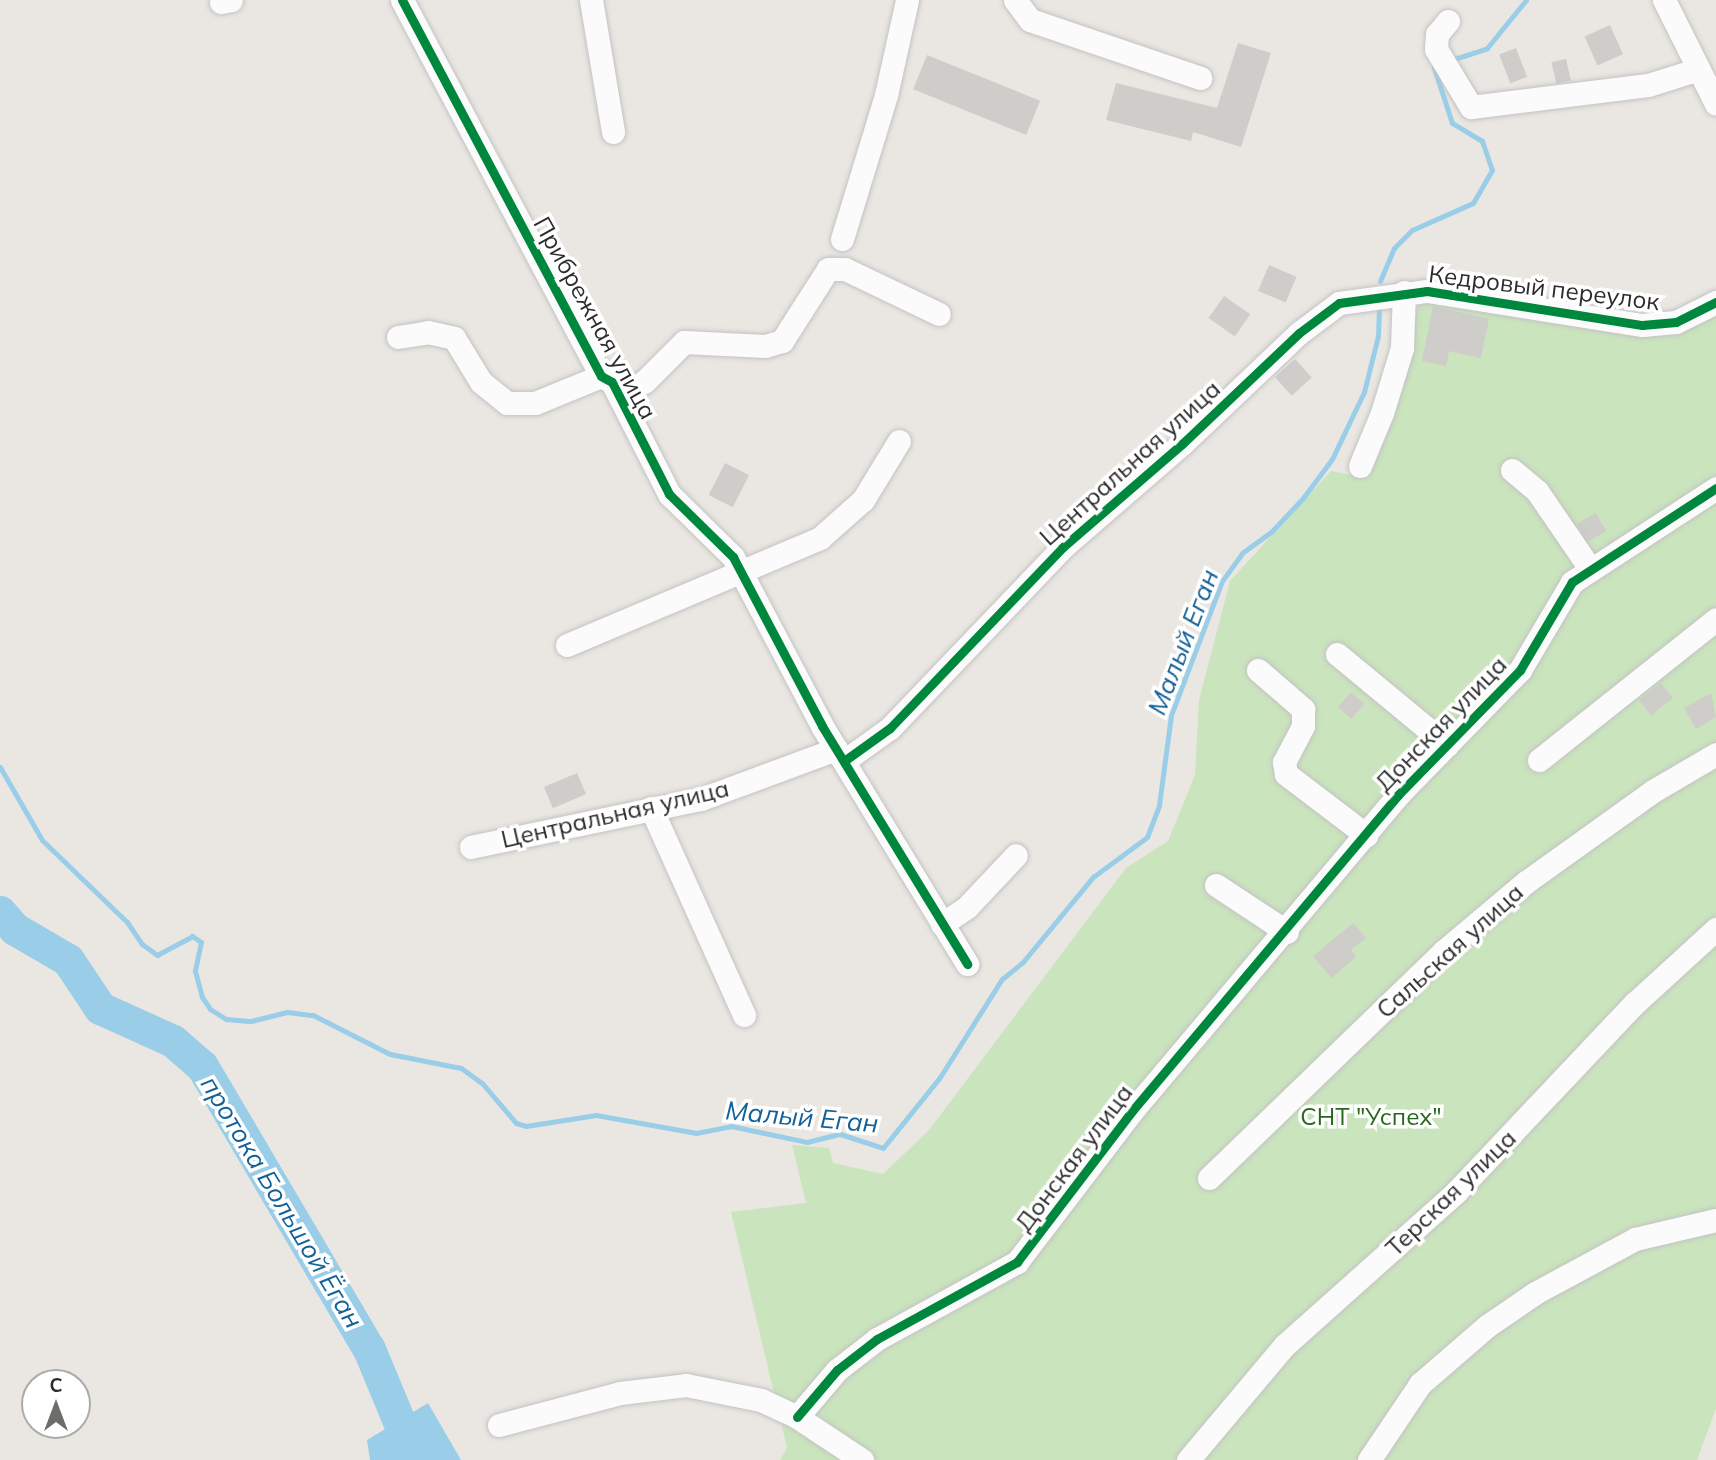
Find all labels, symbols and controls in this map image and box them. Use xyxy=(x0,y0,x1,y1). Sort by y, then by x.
street label: Прибрежная улица xyxy=(527,212,663,424)
street label: Кедровый переулок xyxy=(1427,260,1661,316)
street label: Центральная улица xyxy=(1034,374,1226,552)
water label: Малый Еган xyxy=(1141,565,1225,719)
street label: Донская улица xyxy=(1369,650,1513,798)
street label: Центральная улица xyxy=(498,774,732,854)
street label: Сальская улица xyxy=(1371,878,1529,1024)
water label: протока Большой Ёган xyxy=(194,1070,370,1334)
street label: Донская улица xyxy=(1009,1079,1139,1237)
water label: Малый Еган xyxy=(724,1095,880,1139)
park label: СНТ "Успех" xyxy=(1300,1103,1442,1131)
street label: Терская улица xyxy=(1380,1124,1522,1262)
north arrow xyxy=(21,1369,91,1439)
text: С xyxy=(49,1373,63,1397)

